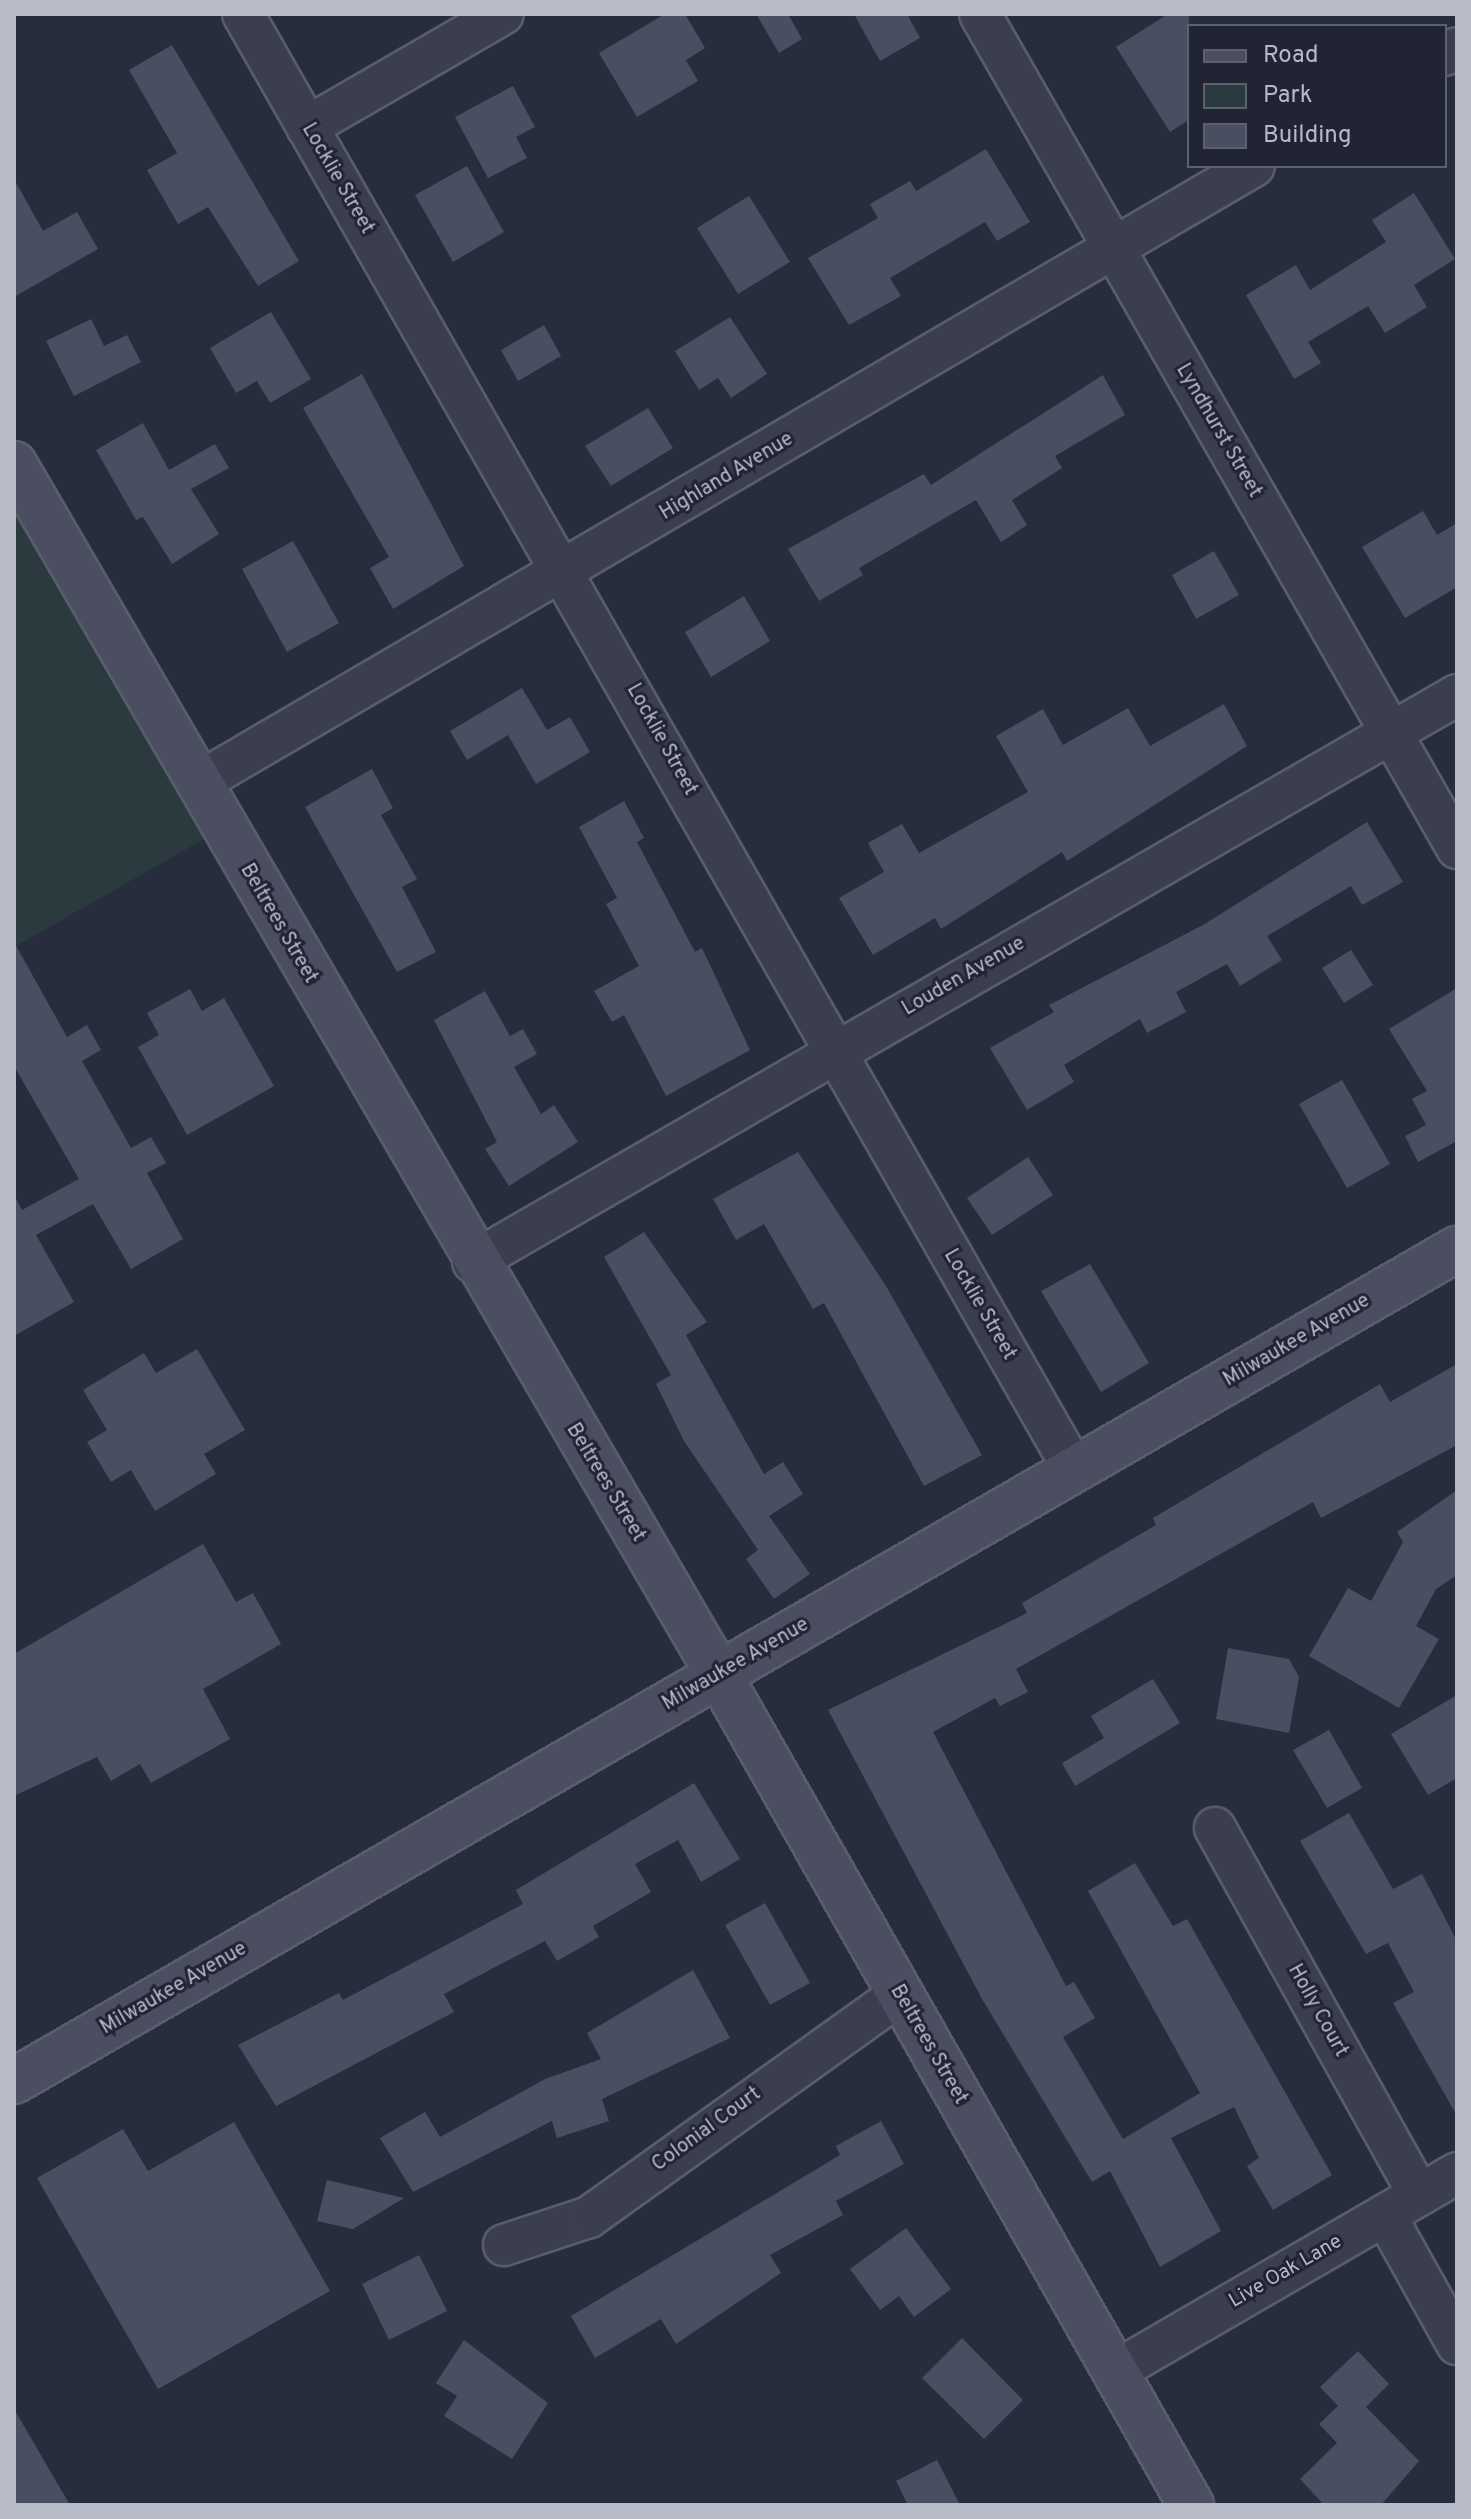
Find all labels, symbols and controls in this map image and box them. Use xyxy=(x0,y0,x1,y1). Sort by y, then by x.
legend xyxy=(1187,24,1447,168)
text: Road xyxy=(1263,41,1319,71)
text: Park xyxy=(1263,81,1313,111)
street label: Locklie Street xyxy=(296,119,378,239)
text: Building xyxy=(1263,121,1352,151)
street label: Lyndhurst Street xyxy=(1170,360,1266,502)
street label: Highland Avenue xyxy=(656,428,798,526)
street label: Locklie Street xyxy=(620,680,702,800)
street label: Beltrees Street xyxy=(234,860,322,988)
street label: Louden Avenue xyxy=(898,932,1030,1022)
street label: Locklie Street xyxy=(938,1245,1020,1365)
street label: Milwaukee Avenue xyxy=(1219,1289,1375,1393)
street label: Beltrees Street xyxy=(560,1419,650,1547)
street label: Milwaukee Avenue xyxy=(658,1613,814,1717)
street label: Milwaukee Avenue xyxy=(96,1937,252,2041)
street label: Holly Court xyxy=(1282,1960,1352,2062)
street label: Beltrees Street xyxy=(884,1981,972,2109)
street label: Colonial Court xyxy=(648,2083,766,2177)
street label: Live Oak Lane xyxy=(1225,2230,1347,2314)

